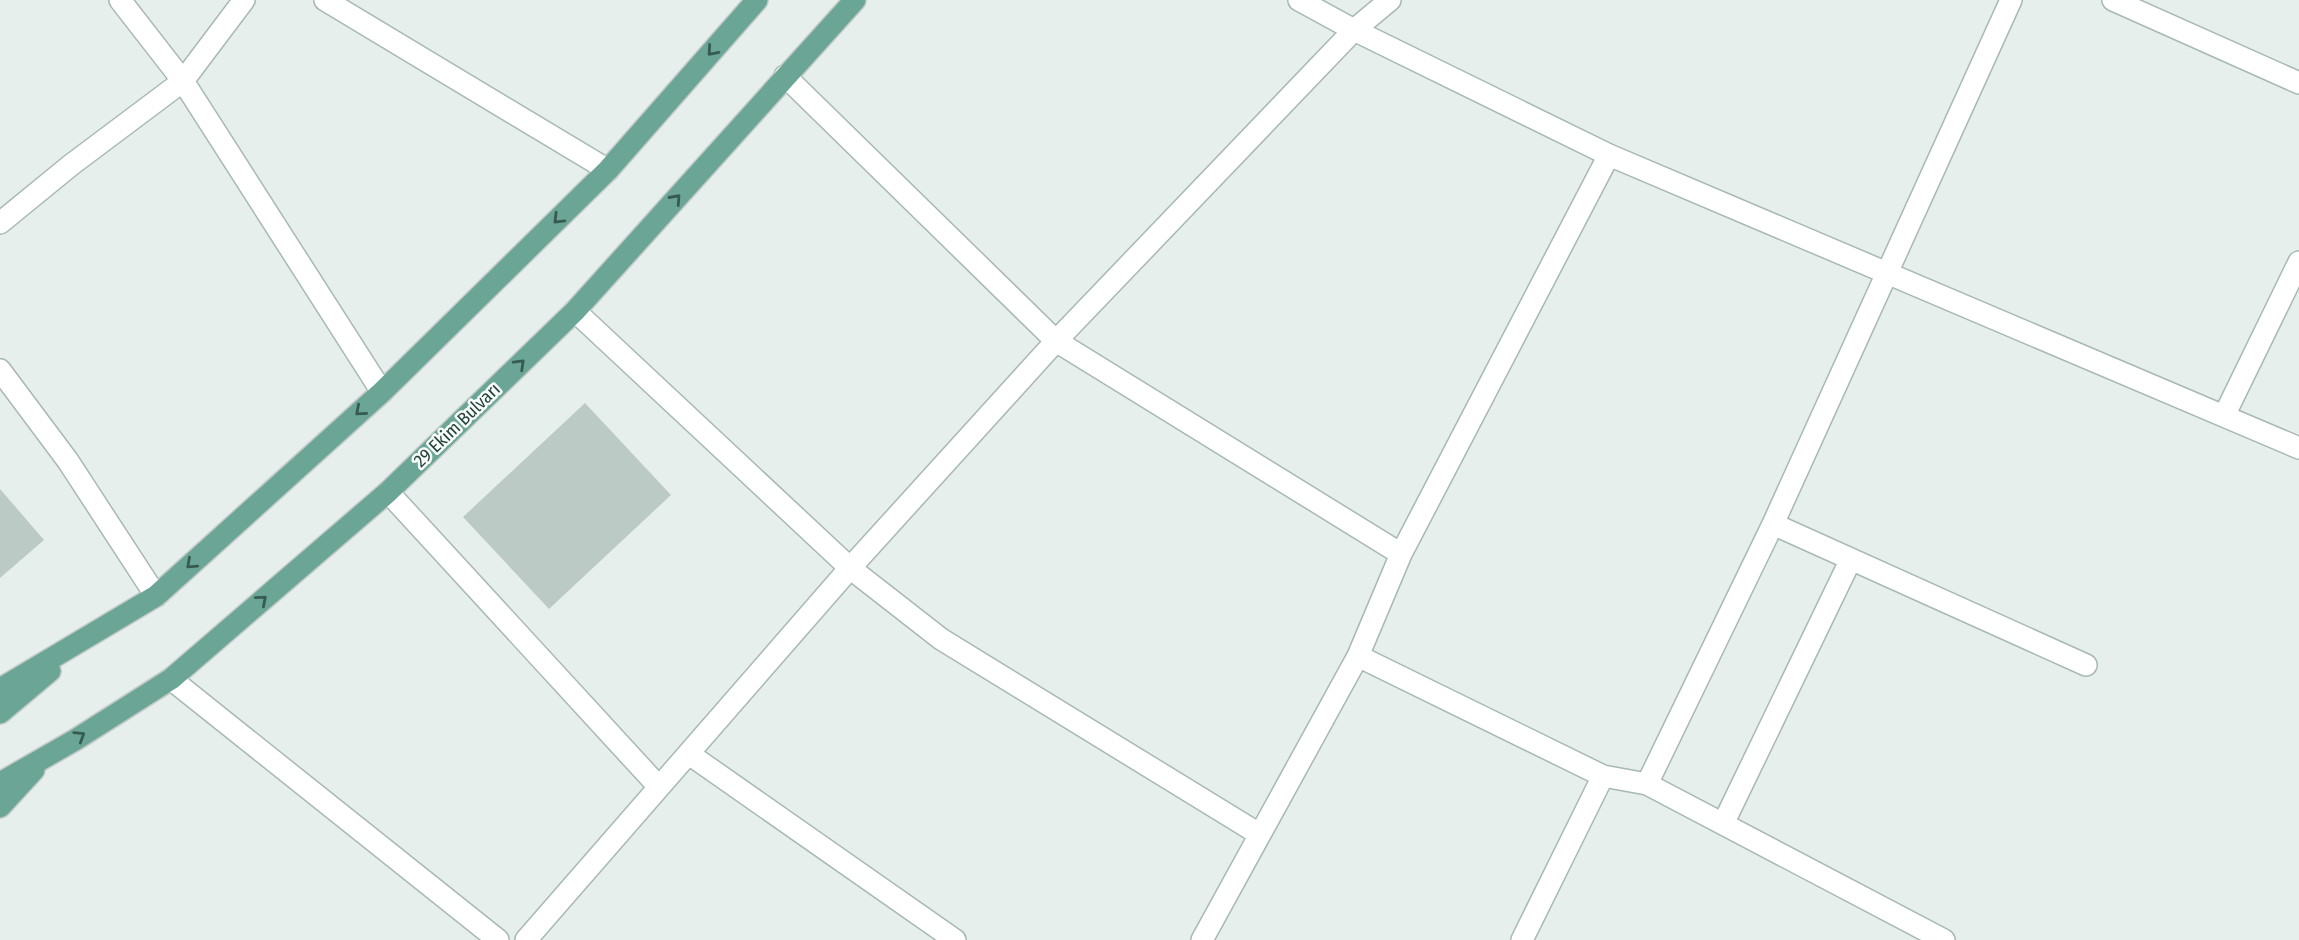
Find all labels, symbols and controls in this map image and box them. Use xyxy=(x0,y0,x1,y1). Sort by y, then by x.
one-way arrow xyxy=(708,43,720,56)
one-way arrow xyxy=(668,194,680,207)
one-way arrow xyxy=(554,210,567,223)
one-way arrow xyxy=(512,360,525,373)
street label: 29 Ekim Bulvarı xyxy=(409,378,505,472)
one-way arrow xyxy=(355,403,368,415)
one-way arrow xyxy=(186,556,199,568)
one-way arrow xyxy=(254,596,267,608)
one-way arrow xyxy=(73,732,86,745)

